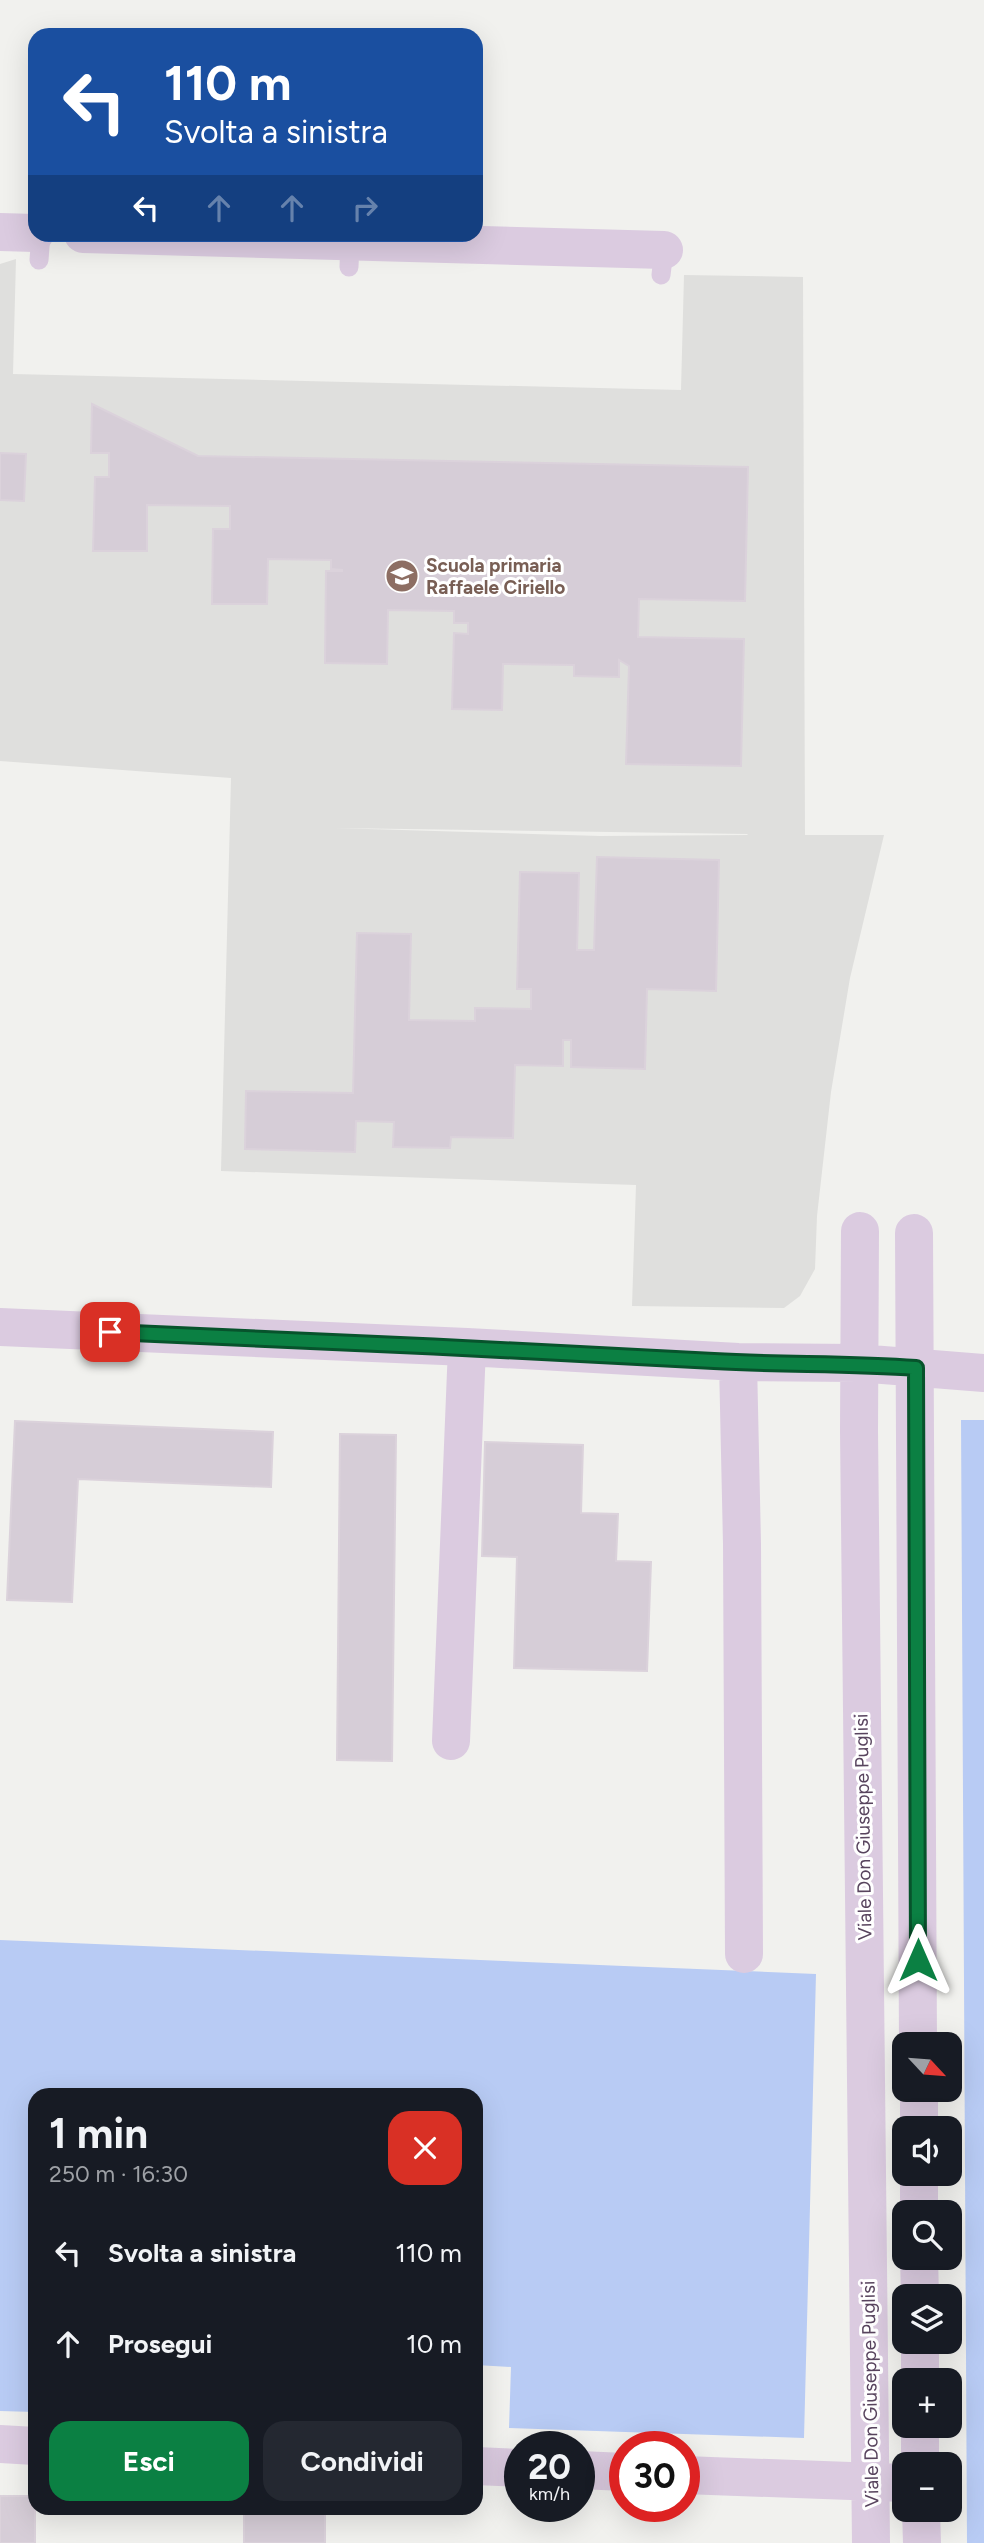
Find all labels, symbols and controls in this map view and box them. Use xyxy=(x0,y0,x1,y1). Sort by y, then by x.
text: 110 m xyxy=(164,53,292,112)
icon: left xyxy=(49,56,140,147)
text: Svolta a sinistra xyxy=(164,113,388,151)
icon: left xyxy=(127,189,165,227)
icon: ahead xyxy=(200,189,238,227)
icon: ahead xyxy=(273,189,311,227)
icon: right xyxy=(346,189,384,227)
place label: Scuola primaria Raffaele Ciriello xyxy=(426,554,565,599)
school or university icon: Scuola primaria Raffaele Ciriello xyxy=(383,557,421,595)
pin xyxy=(80,1302,140,1362)
icon: arrive xyxy=(91,1313,129,1351)
street label: Viale Don Giuseppe Puglisi xyxy=(850,1713,876,1941)
position arrow xyxy=(881,1923,955,1997)
north arrow xyxy=(892,2032,962,2102)
map controls xyxy=(892,2032,962,2522)
text: 1 min xyxy=(49,2108,148,2159)
button: close xyxy=(388,2111,462,2185)
button: sound xyxy=(892,2116,962,2186)
text: 250 m · 16:30 xyxy=(49,2160,188,2188)
button: search xyxy=(892,2200,962,2270)
icon: left xyxy=(49,2234,87,2272)
text: Svolta a sinistra xyxy=(108,2237,296,2269)
text: 110 m xyxy=(395,2237,462,2269)
street label: Viale Don Giuseppe Puglisi xyxy=(857,2280,883,2508)
button: layers xyxy=(892,2284,962,2354)
icon: ahead xyxy=(49,2325,87,2363)
text: Prosegui xyxy=(108,2328,212,2360)
text: 10 m xyxy=(406,2328,462,2360)
button: + xyxy=(892,2368,962,2438)
button: Esci xyxy=(49,2421,249,2501)
button: Condividi xyxy=(263,2421,462,2501)
speed limit sign: 30 xyxy=(609,2431,700,2522)
text: 20 xyxy=(528,2446,571,2488)
button: − xyxy=(892,2452,962,2522)
text: km/h xyxy=(529,2483,570,2505)

